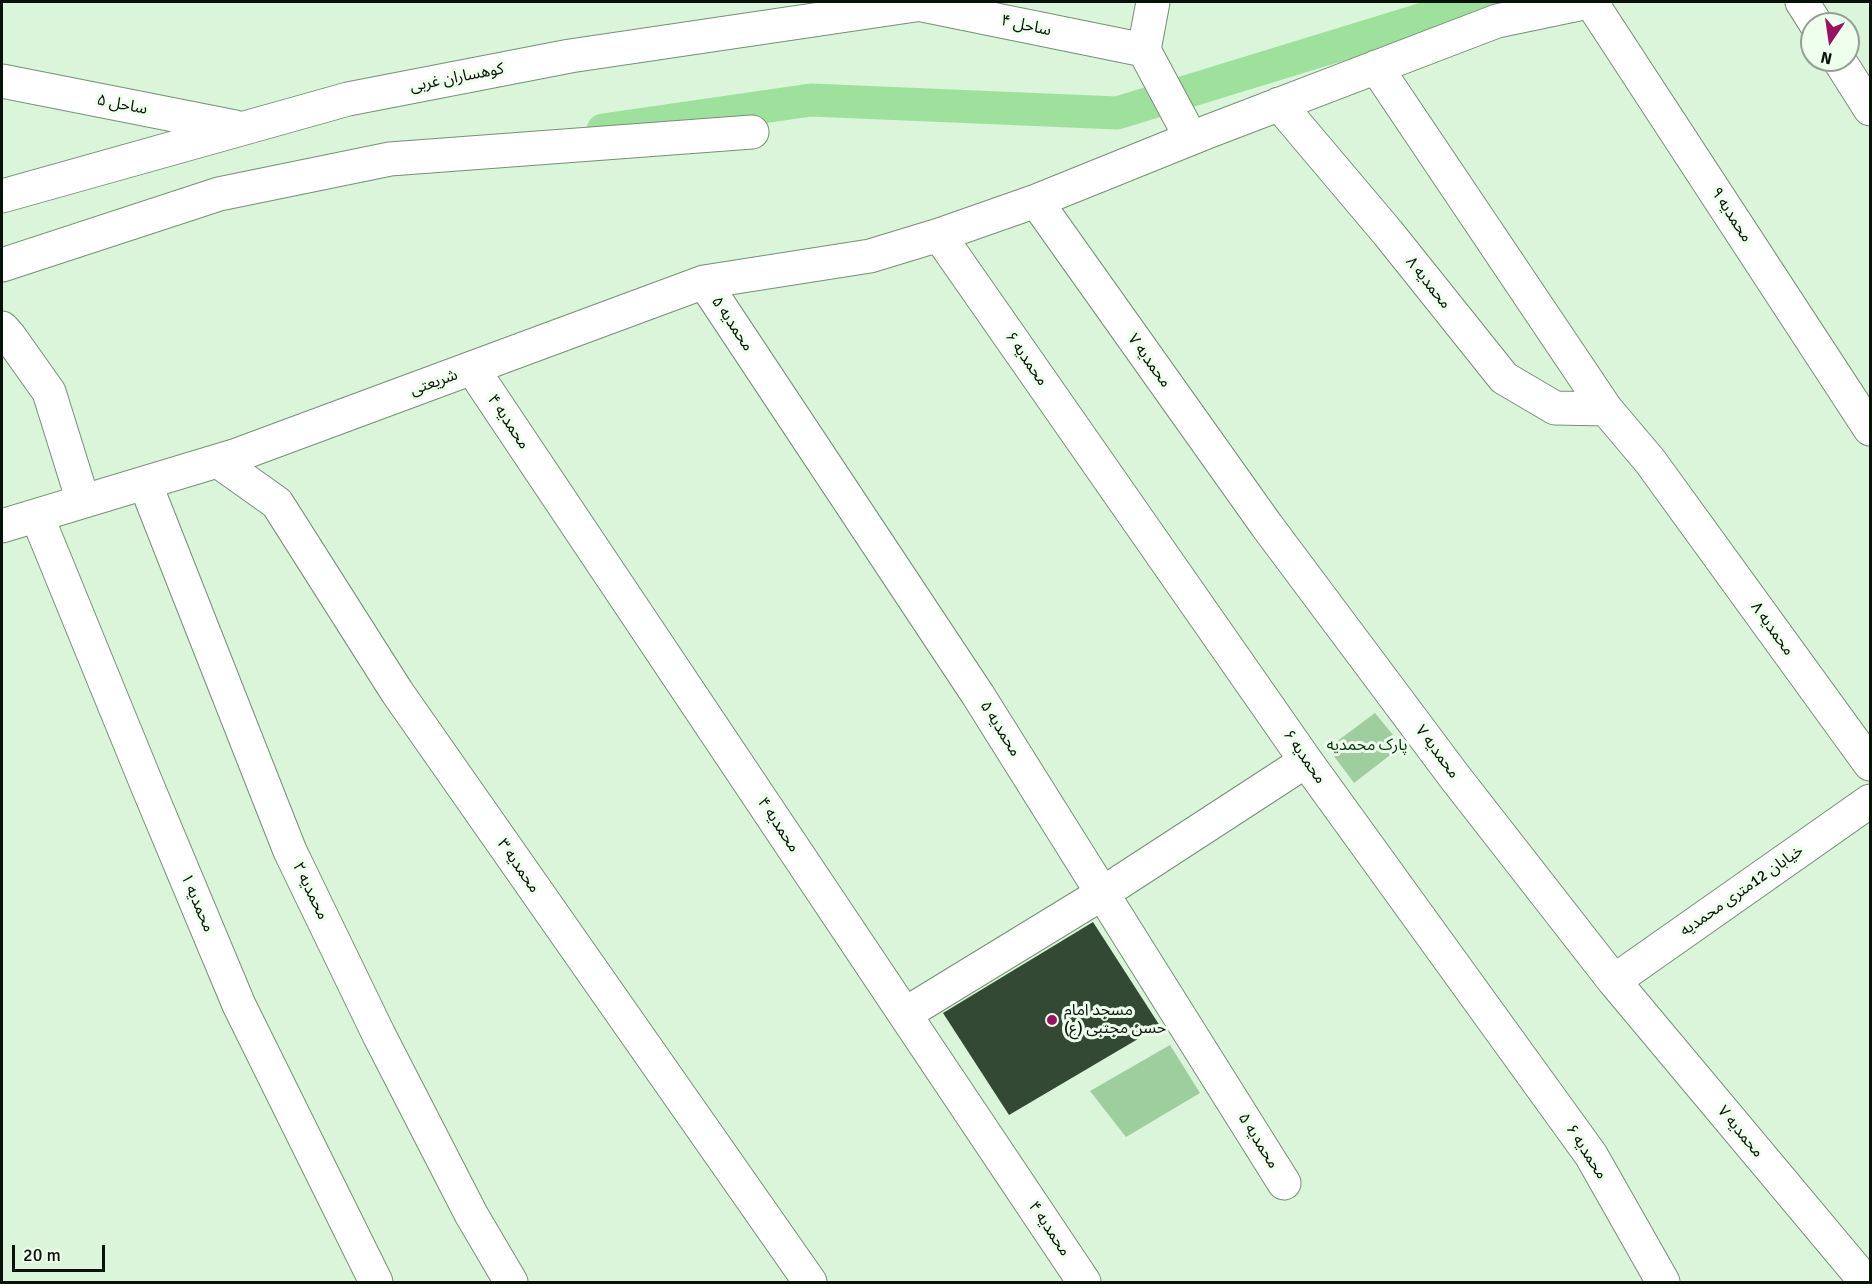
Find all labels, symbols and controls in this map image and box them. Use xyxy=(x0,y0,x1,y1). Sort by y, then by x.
street label: ساحل ۴ xyxy=(999,11,1053,41)
north arrow xyxy=(1800,12,1860,72)
text: N xyxy=(1819,47,1834,69)
street label: کوهساران غربی xyxy=(408,59,506,97)
street label: ساحل ۵ xyxy=(95,91,149,119)
street label: محمدیه ۹ xyxy=(1706,184,1756,246)
street label: محمدیه ۸ xyxy=(1401,253,1455,313)
street label: محمدیه ۵ xyxy=(707,293,757,355)
street label: محمدیه ۶ xyxy=(1000,328,1052,390)
street label: محمدیه ۷ xyxy=(1123,330,1175,392)
street label: شریعتی xyxy=(408,366,460,400)
street label: محمدیه ۴ xyxy=(483,391,533,453)
street label: محمدیه ۸ xyxy=(1746,598,1798,660)
street label: محمدیه ۵ xyxy=(976,698,1024,760)
street label: محمدیه ۷ xyxy=(1411,722,1463,782)
street label: محمدیه ۶ xyxy=(1278,726,1330,788)
park label: پارک محمدیه xyxy=(1326,736,1408,756)
street label: محمدیه ۴ xyxy=(753,794,803,856)
street label: محمدیه ۳ xyxy=(492,835,544,897)
street label: خیابان 12متری محمدیه xyxy=(1677,841,1807,941)
street label: محمدیه ۲ xyxy=(288,859,332,923)
street label: محمدیه ۱ xyxy=(176,871,218,935)
place label: مسجد امام حسن مجتبی (ع) xyxy=(1064,1001,1166,1039)
marker: مسجد امام حسن مجتبی (ع) xyxy=(1045,1013,1059,1027)
street label: محمدیه ۷ xyxy=(1713,1102,1767,1162)
street label: محمدیه ۵ xyxy=(1234,1110,1282,1172)
street label: محمدیه ۶ xyxy=(1561,1121,1611,1183)
street label: محمدیه ۴ xyxy=(1024,1198,1074,1260)
scale bar xyxy=(15,1233,108,1271)
text: 20 m xyxy=(23,1244,61,1266)

